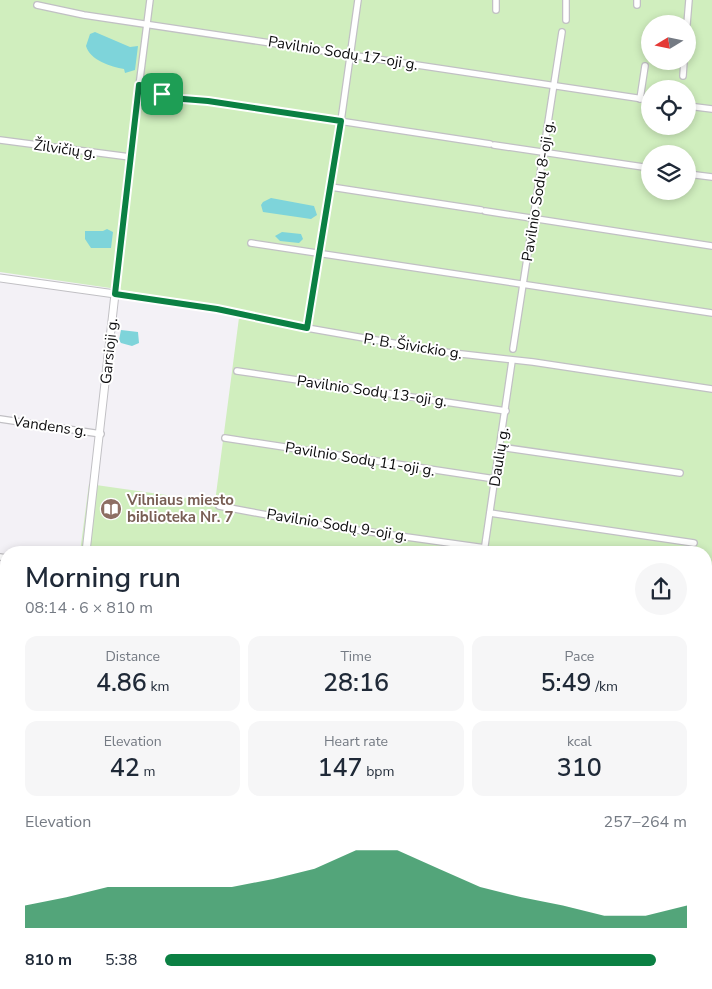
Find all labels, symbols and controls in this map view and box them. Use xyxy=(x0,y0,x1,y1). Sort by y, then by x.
north arrow xyxy=(641,15,696,70)
map controls xyxy=(641,15,696,200)
street label: Pavilnio Sodų 17-oji g. xyxy=(267,31,419,75)
pin xyxy=(141,73,183,115)
icon: arrive xyxy=(148,80,176,108)
button: locate xyxy=(641,80,696,135)
street label: Pavilnio Sodų 8-oji g. xyxy=(517,119,559,263)
street label: Žilvičių g. xyxy=(33,135,97,163)
button: layers xyxy=(641,145,696,200)
street label: Garsioji g. xyxy=(96,317,122,385)
street label: P. B. Šivickio g. xyxy=(362,327,464,364)
street label: Pavilnio Sodų 13-oji g. xyxy=(296,371,448,411)
street label: Vandens g. xyxy=(11,411,88,441)
street label: Daulių g. xyxy=(484,426,514,488)
street label: Pavilnio Sodų 11-oji g. xyxy=(284,437,436,481)
place label: Vilniaus miesto biblioteka Nr. 7 xyxy=(126,490,234,527)
library icon: Vilniaus miesto biblioteka Nr. 7 xyxy=(99,497,123,521)
street label: Pavilnio Sodų 9-oji g. xyxy=(265,504,409,546)
text: Morning run xyxy=(25,559,181,597)
button: share xyxy=(635,563,687,615)
text: 08:14 · 6 × 810 m xyxy=(25,597,153,619)
text: Distance xyxy=(105,647,160,666)
text: Time xyxy=(340,647,372,666)
text: Pace xyxy=(564,647,594,666)
text: 4.86 xyxy=(96,666,147,700)
text: 28:16 xyxy=(323,666,389,700)
text: 5:49 xyxy=(541,666,592,700)
text: km xyxy=(147,677,169,696)
text: /km xyxy=(592,677,618,696)
text: Elevation xyxy=(104,732,162,751)
text: Heart rate xyxy=(324,732,388,751)
text: kcal xyxy=(567,732,592,751)
text: 42 xyxy=(110,751,140,785)
text: 147 xyxy=(318,751,363,785)
text: 310 xyxy=(557,751,602,785)
text: m xyxy=(140,762,155,781)
text: bpm xyxy=(363,762,394,781)
text: Elevation xyxy=(25,811,91,833)
text: 257–264 m xyxy=(604,811,687,833)
text: 810 m xyxy=(25,949,72,971)
text: 5:38 xyxy=(105,949,137,971)

